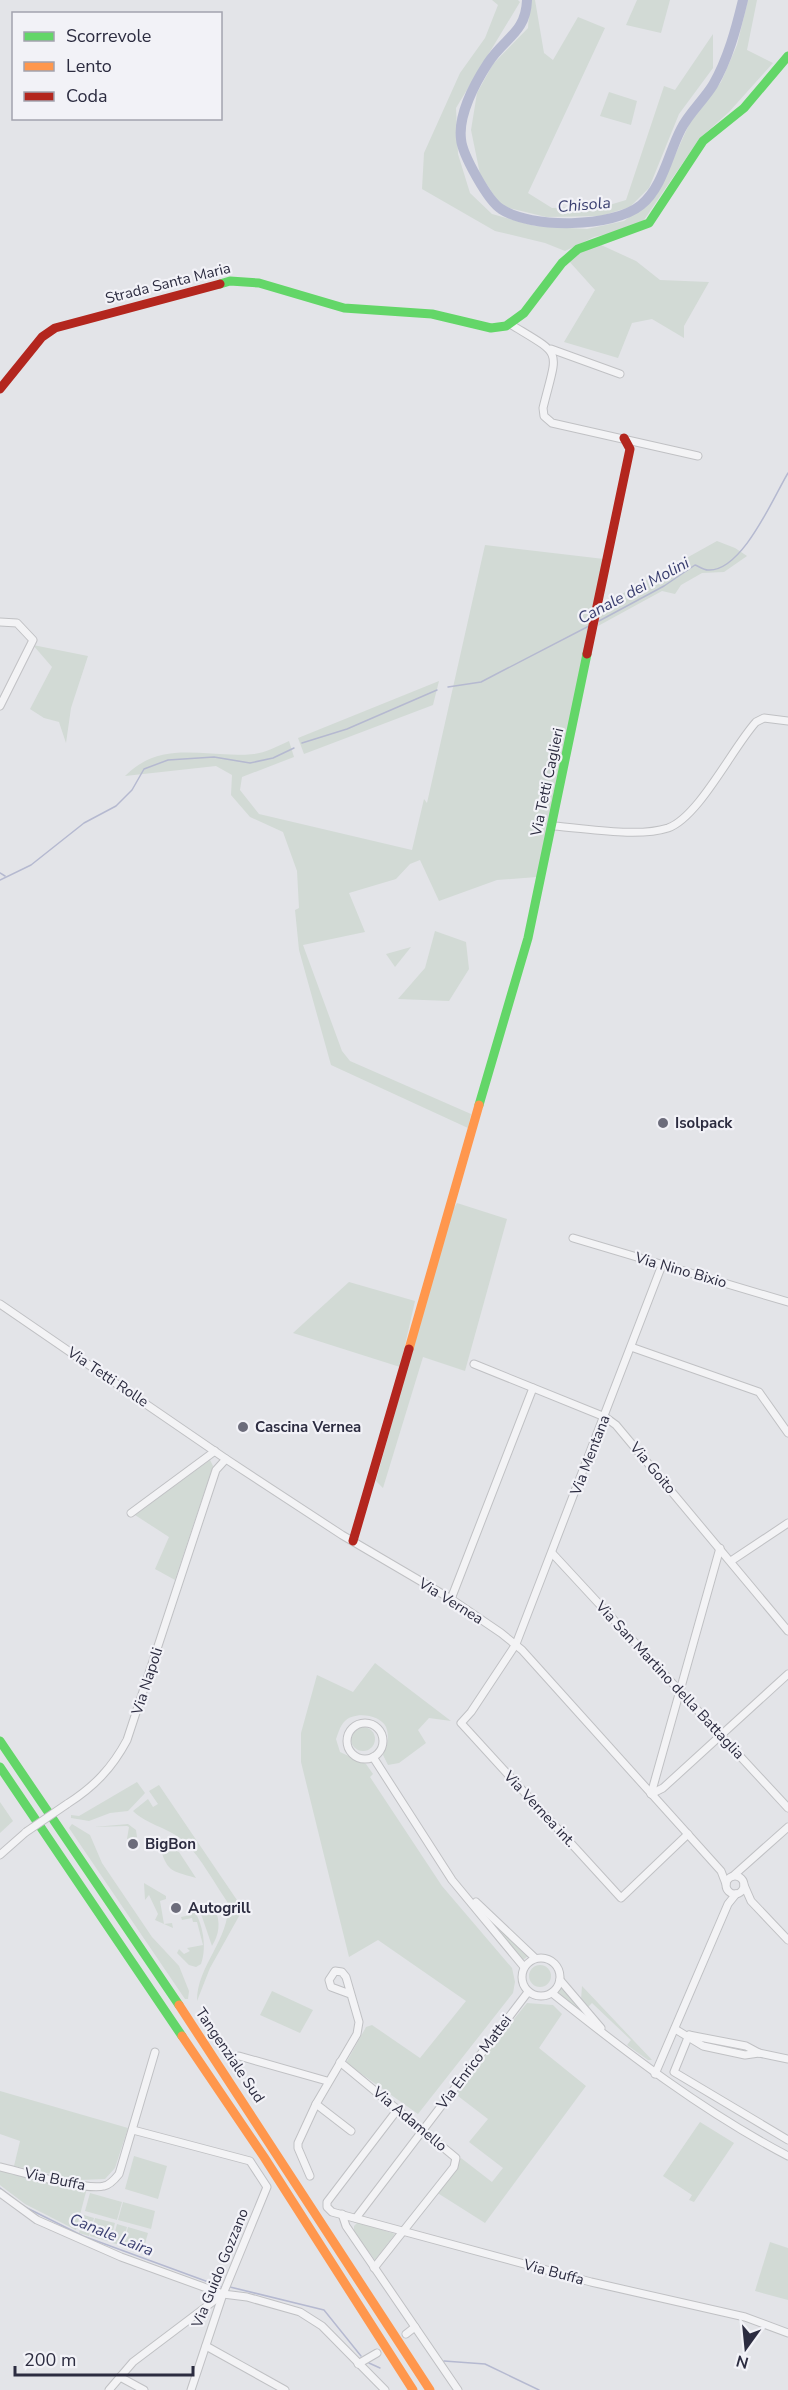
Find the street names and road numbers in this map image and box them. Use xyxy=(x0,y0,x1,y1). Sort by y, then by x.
street label: Strada Santa Maria xyxy=(103,258,233,308)
street label: Via Tetti Caglieri xyxy=(526,726,568,839)
street label: Via Nino Bixio xyxy=(632,1247,729,1293)
street label: Via Tetti Rolle xyxy=(63,1342,153,1412)
street label: Via Mentana xyxy=(565,1412,614,1499)
street label: Via Goito xyxy=(625,1437,681,1498)
street label: Via Vernea xyxy=(414,1573,487,1629)
street label: Via San Martino della Battaglia xyxy=(591,1596,749,1763)
street label: Via Napoli xyxy=(126,1645,167,1718)
street label: Via Vernea int. xyxy=(499,1766,581,1852)
street label: Tangenziale Sud xyxy=(191,2004,269,2106)
street label: Via Enrico Mattei xyxy=(431,2011,516,2114)
street label: Via Adamello xyxy=(368,2081,451,2156)
street label: Via Buffa xyxy=(22,2163,87,2195)
street label: Via Guido Gozzano xyxy=(187,2205,253,2332)
street label: Via Buffa xyxy=(521,2254,586,2290)

